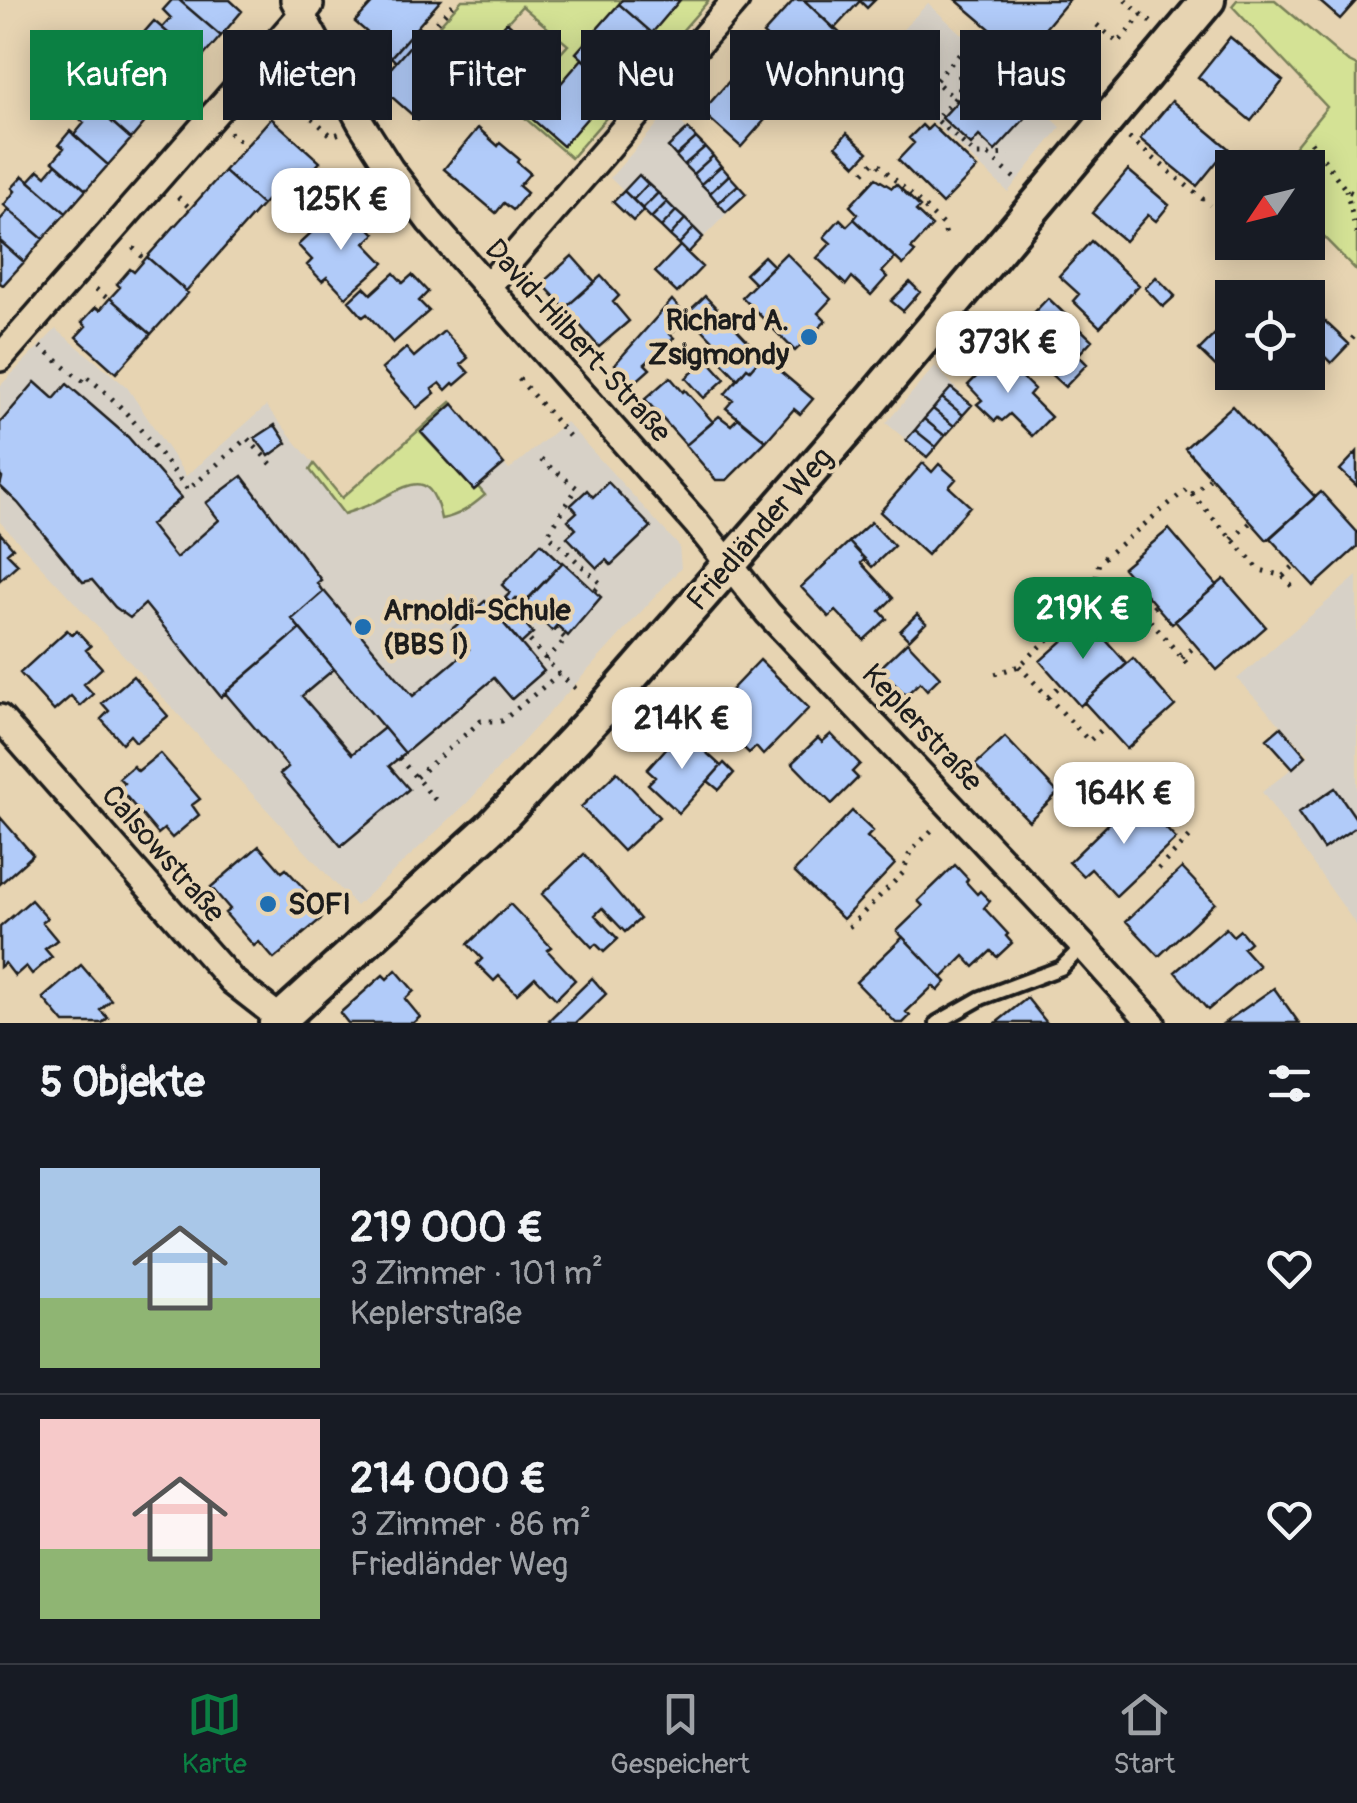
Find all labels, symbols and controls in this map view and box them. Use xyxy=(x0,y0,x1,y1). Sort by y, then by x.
chip: Kaufen xyxy=(30,30,203,120)
chip: Mieten xyxy=(223,30,392,120)
chip: Filter xyxy=(412,30,561,120)
chip: Neu xyxy=(581,30,710,120)
chip: Wohnung xyxy=(730,30,940,120)
chip: Haus xyxy=(960,30,1101,120)
north arrow xyxy=(1215,150,1325,260)
map controls xyxy=(1215,150,1325,390)
pin: 125K € xyxy=(260,168,422,253)
text: 125K € xyxy=(293,180,389,220)
street label: David-Hilbert-Straße xyxy=(477,232,679,451)
button: locate xyxy=(1215,280,1325,390)
place label: Richard A. Zsigmondy xyxy=(648,302,789,373)
pin: 373K € xyxy=(927,311,1089,396)
text: 373K € xyxy=(958,323,1058,363)
marker: Richard A. Zsigmondy xyxy=(798,326,820,348)
street label: Friedländer Weg xyxy=(679,440,841,618)
pin: 219K € xyxy=(1002,577,1164,662)
text: 219K € xyxy=(1036,589,1130,629)
place label: Arnoldi-Schule (BBS I) xyxy=(383,592,572,663)
marker: Arnoldi-Schule (BBS I) xyxy=(352,616,374,638)
street label: Keplerstraße xyxy=(854,657,991,800)
pin: 214K € xyxy=(601,687,763,772)
text: 214K € xyxy=(634,699,730,739)
pin: 164K € xyxy=(1043,762,1205,847)
text: 164K € xyxy=(1075,774,1173,814)
street label: Calsowstraße xyxy=(93,778,233,931)
place label: SOFI xyxy=(288,886,351,923)
marker: SOFI xyxy=(257,893,279,915)
icon: filters xyxy=(1262,1056,1317,1111)
text: 5 Objekte xyxy=(40,1057,205,1109)
text: 219 000 € xyxy=(350,1202,544,1254)
icon: home xyxy=(120,1208,240,1328)
icon: heart xyxy=(1262,1241,1317,1296)
text: 3 Zimmer · 101 m² xyxy=(350,1254,603,1294)
text: Keplerstraße xyxy=(350,1294,522,1334)
text: 214 000 € xyxy=(350,1453,546,1505)
icon: home xyxy=(120,1459,240,1579)
icon: heart xyxy=(1262,1492,1317,1547)
text: 3 Zimmer · 86 m² xyxy=(350,1505,591,1545)
text: Friedländer Weg xyxy=(350,1545,568,1585)
tab: Karte xyxy=(182,1687,247,1782)
tab: Gespeichert xyxy=(610,1687,750,1782)
tab: Start xyxy=(1113,1687,1175,1782)

